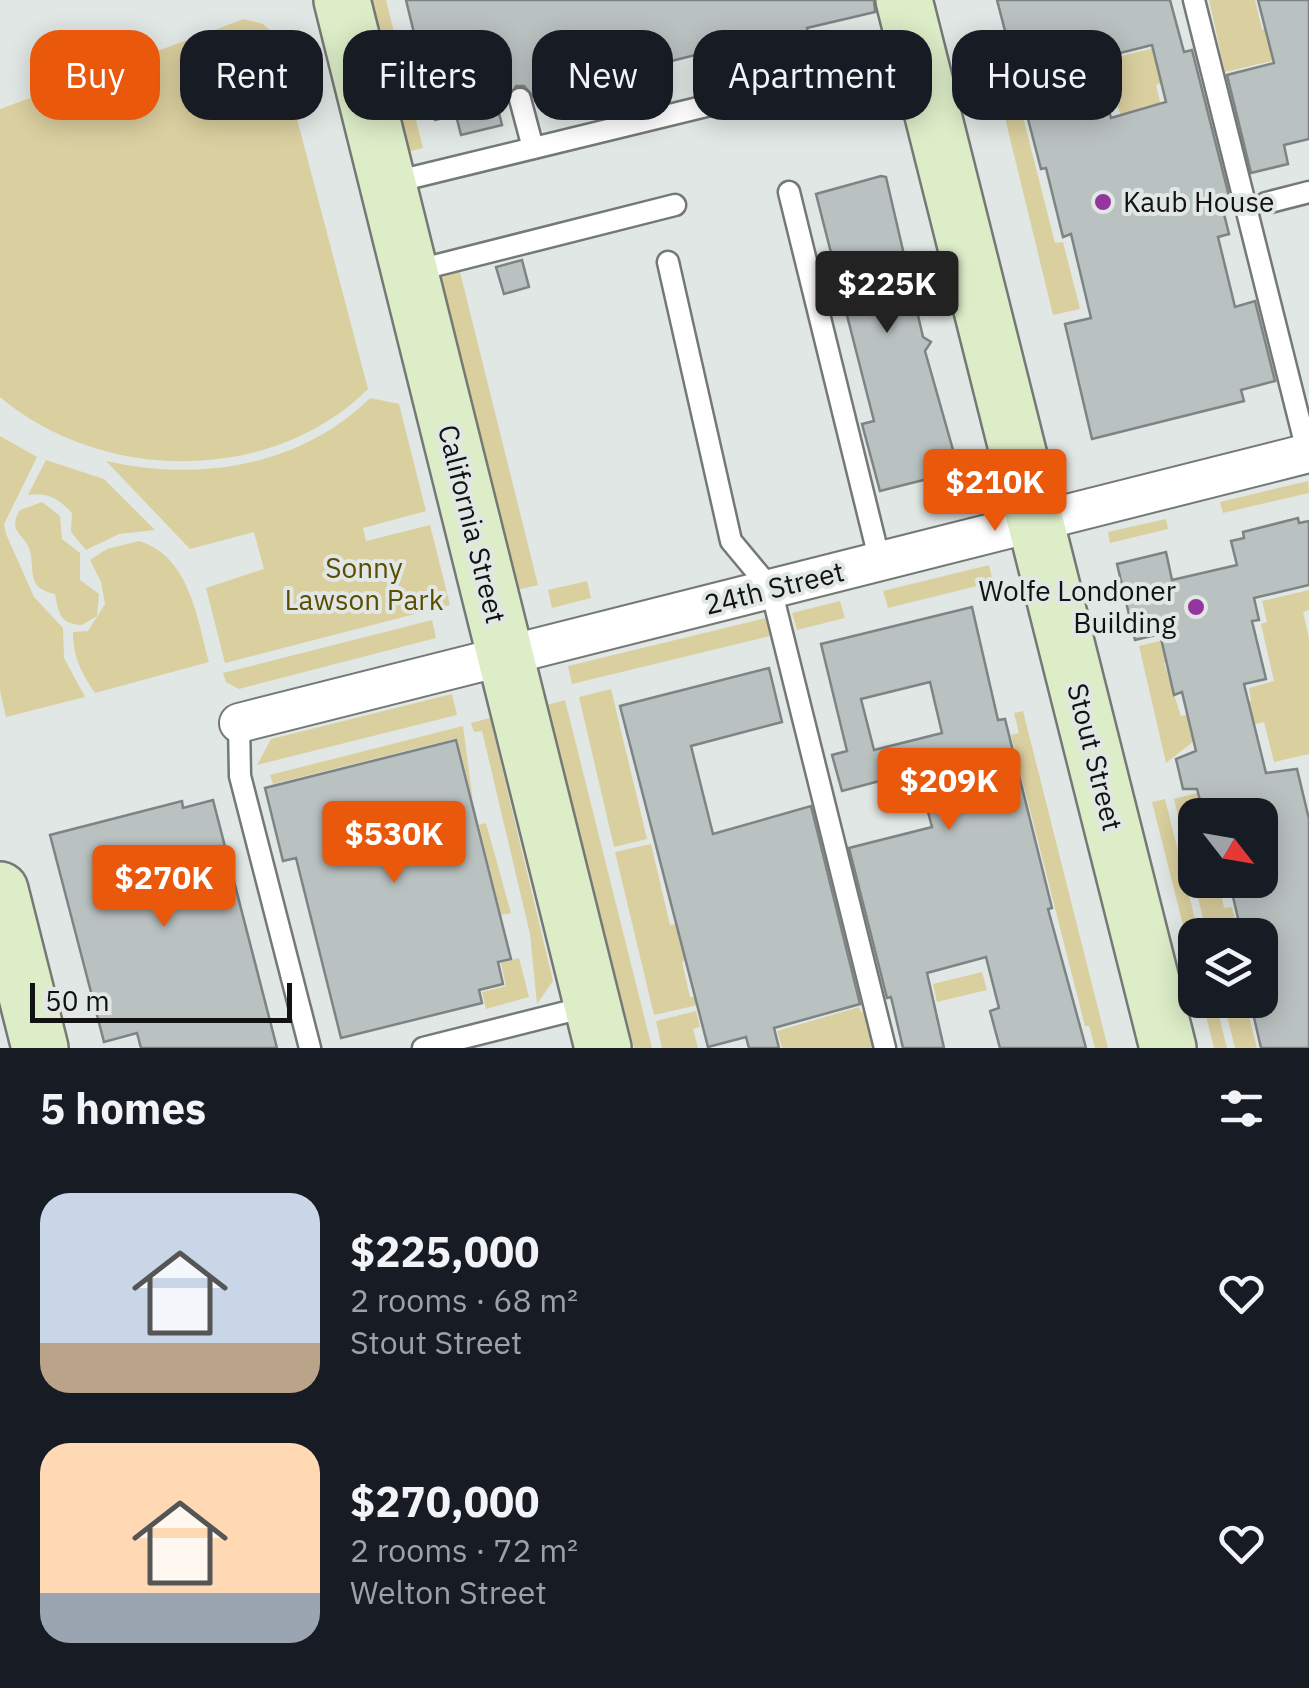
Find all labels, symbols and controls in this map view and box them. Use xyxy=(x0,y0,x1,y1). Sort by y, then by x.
chip: Buy xyxy=(30,30,160,120)
chip: Rent xyxy=(180,30,323,120)
chip: Filters xyxy=(343,30,512,120)
chip: New xyxy=(532,30,673,120)
chip: Apartment xyxy=(693,30,932,120)
chip: House xyxy=(952,30,1122,120)
place label: Kaub House xyxy=(1123,183,1274,220)
marker: Kaub House xyxy=(1092,191,1114,213)
pin: $225K xyxy=(817,251,957,336)
text: $225K xyxy=(837,262,937,304)
street label: California Street xyxy=(430,421,515,627)
pin: $210K xyxy=(925,449,1065,534)
text: $210K xyxy=(945,460,1045,502)
park label: Sonny Lawson Park xyxy=(285,549,444,618)
street label: 24th Street xyxy=(700,552,848,623)
place label: Wolfe Londoner Building xyxy=(978,572,1176,641)
marker: Wolfe Londoner Building xyxy=(1185,596,1207,618)
street label: Stout Street xyxy=(1059,679,1132,835)
pin: $209K xyxy=(879,748,1019,833)
text: $209K xyxy=(899,759,999,801)
north arrow xyxy=(1178,798,1278,898)
map controls xyxy=(1178,798,1278,1018)
pin: $530K xyxy=(324,801,464,886)
text: $530K xyxy=(344,812,444,854)
pin: $270K xyxy=(94,845,234,930)
text: $270K xyxy=(114,856,214,898)
button: layers xyxy=(1178,918,1278,1018)
scale bar xyxy=(30,978,292,1023)
text: 50 m xyxy=(45,982,110,1019)
text: 5 homes xyxy=(40,1081,206,1136)
icon: filters xyxy=(1214,1081,1269,1136)
text: $225,000 xyxy=(350,1224,539,1279)
icon: home xyxy=(120,1233,240,1353)
icon: heart xyxy=(1214,1266,1269,1321)
text: 2 rooms · 68 m² xyxy=(350,1279,578,1321)
text: Stout Street xyxy=(350,1321,522,1363)
text: $270,000 xyxy=(350,1474,539,1529)
icon: home xyxy=(120,1483,240,1603)
icon: heart xyxy=(1214,1516,1269,1571)
text: 2 rooms · 72 m² xyxy=(350,1529,578,1571)
text: Welton Street xyxy=(350,1571,547,1613)

